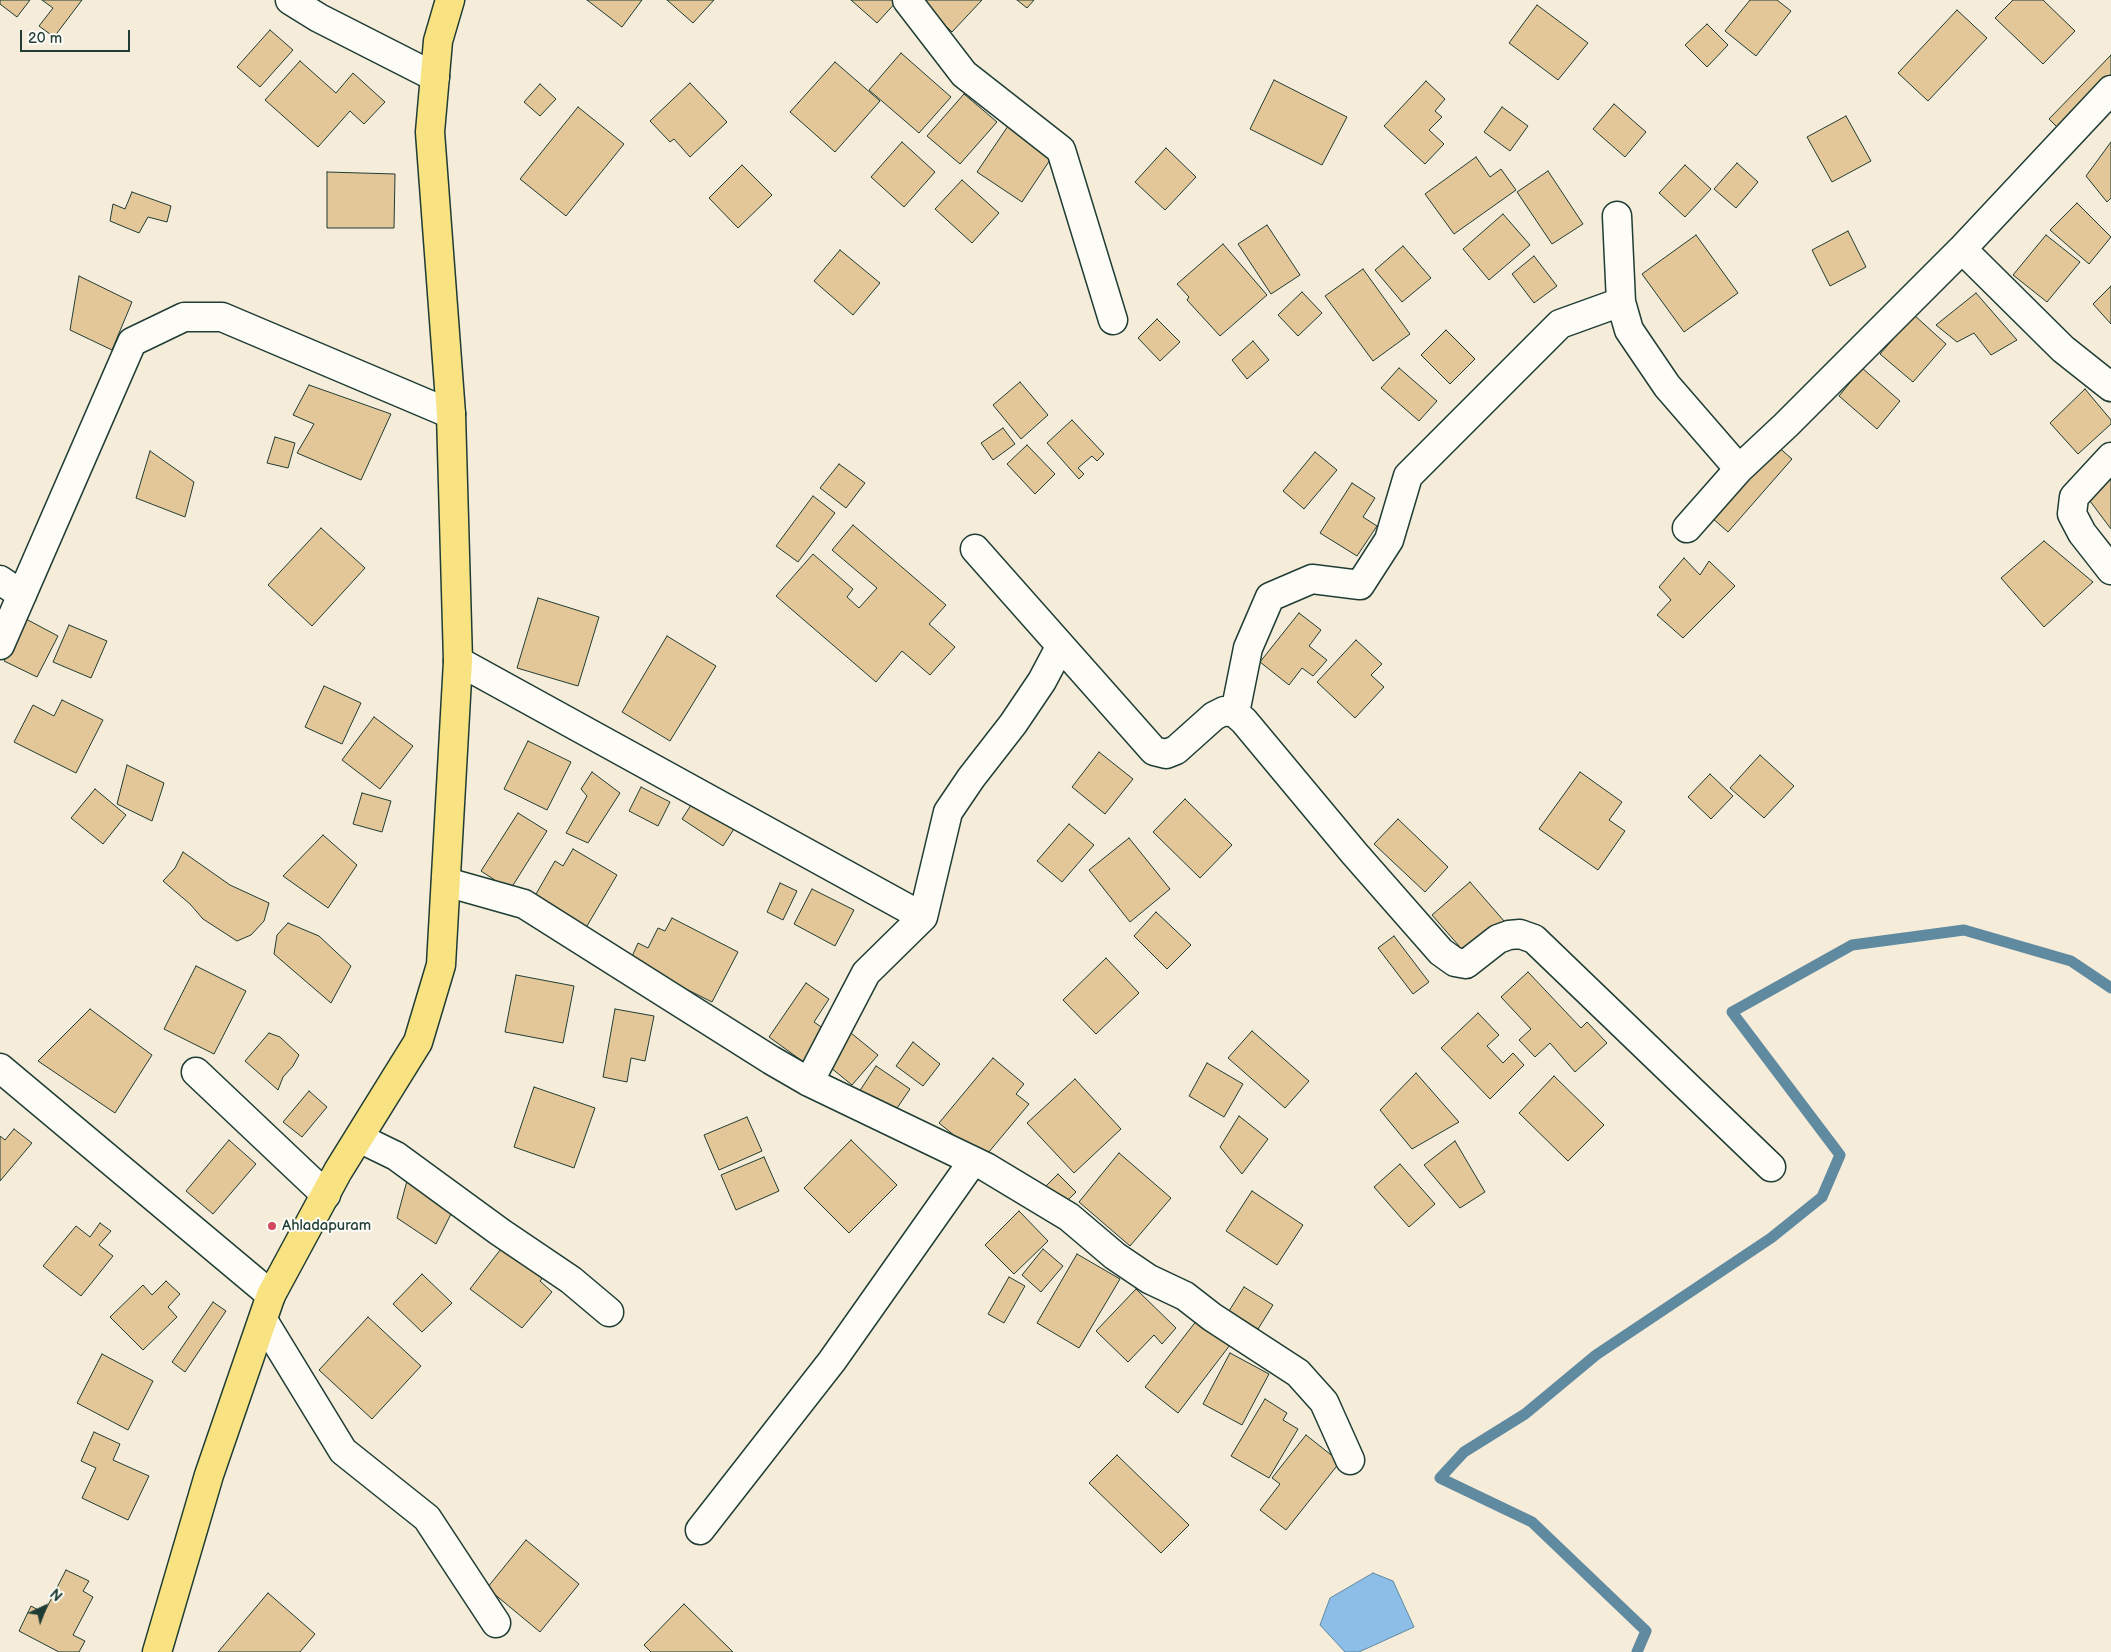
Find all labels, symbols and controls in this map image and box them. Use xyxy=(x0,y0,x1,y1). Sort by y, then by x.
scale bar xyxy=(22,20,132,52)
text: 20 m xyxy=(28,29,62,48)
place label: Ahladapuram xyxy=(282,1217,371,1235)
marker: Ahladapuram xyxy=(266,1220,278,1232)
north arrow xyxy=(20,1582,70,1632)
text: N xyxy=(46,1586,65,1605)

